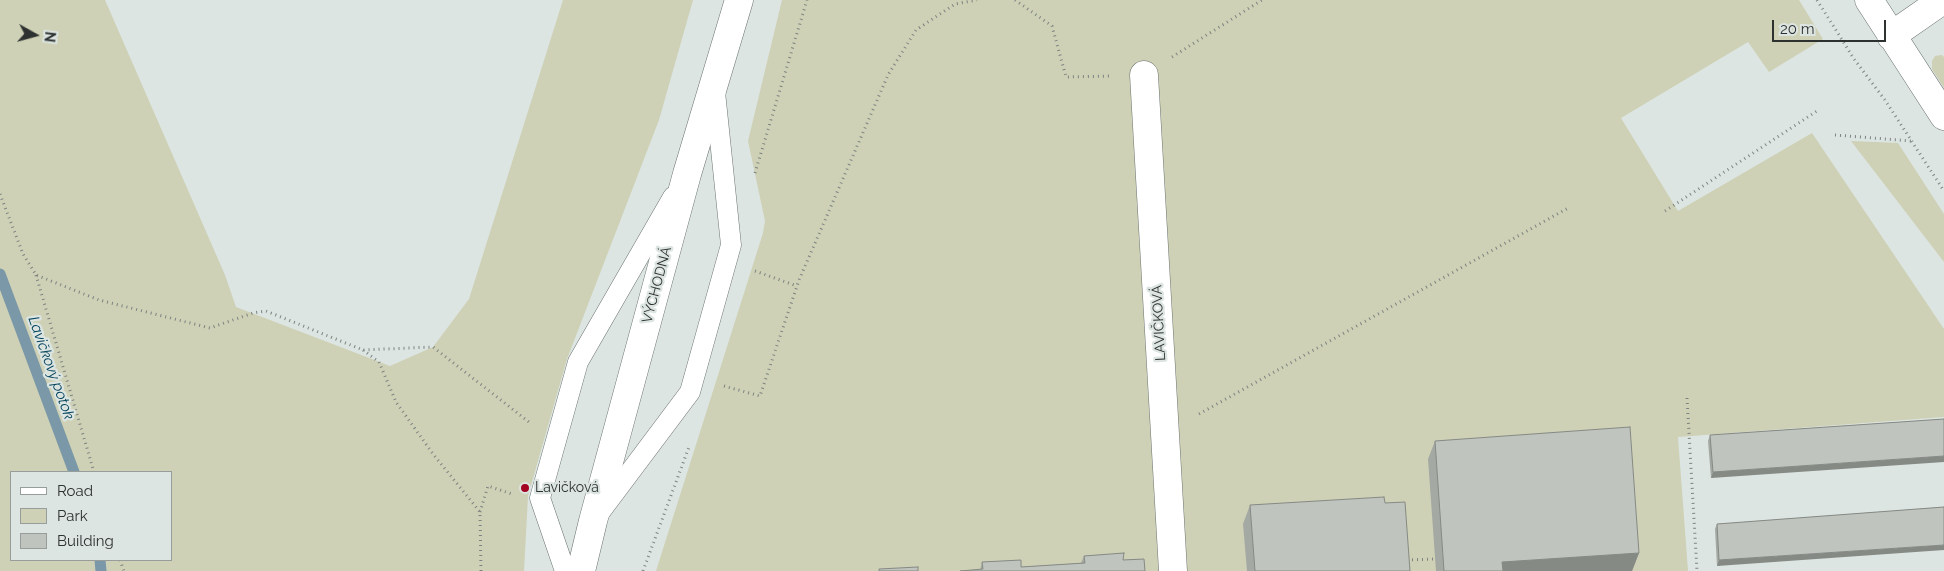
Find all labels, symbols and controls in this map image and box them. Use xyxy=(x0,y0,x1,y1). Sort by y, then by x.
north arrow xyxy=(10,10,60,60)
scale bar xyxy=(1774,10,1888,42)
text: 20 m xyxy=(1780,20,1815,38)
text: N xyxy=(41,31,58,43)
street label: VÝCHODNÁ xyxy=(639,245,675,325)
street label: LAVIČKOVÁ xyxy=(1149,285,1169,361)
water label: Lavičkový potok xyxy=(24,314,78,422)
legend xyxy=(10,471,172,561)
place label: Lavičková xyxy=(535,480,599,496)
text: Road xyxy=(57,482,93,500)
marker: Lavičková xyxy=(519,482,531,494)
text: Park xyxy=(57,507,88,525)
text: Building xyxy=(57,532,114,550)

